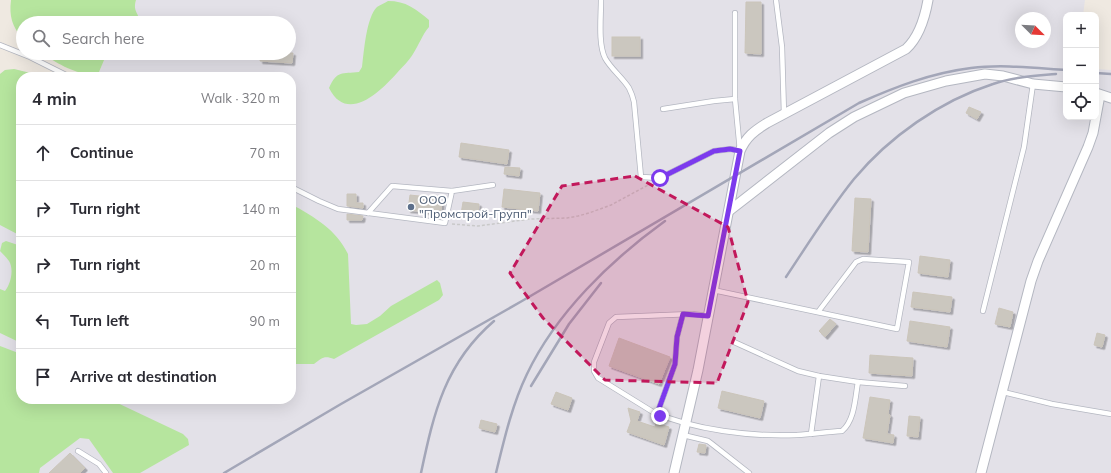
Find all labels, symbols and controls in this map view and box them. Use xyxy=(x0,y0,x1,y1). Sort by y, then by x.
north arrow xyxy=(1015,12,1051,48)
map controls xyxy=(1063,12,1099,120)
button: + xyxy=(1063,12,1099,48)
search box xyxy=(16,16,296,60)
icon: search xyxy=(30,27,52,49)
text: Search here xyxy=(62,29,144,48)
button: − xyxy=(1063,48,1099,84)
button: locate xyxy=(1063,84,1099,120)
text: 4 min xyxy=(32,88,77,109)
text: Walk · 320 m xyxy=(201,90,280,106)
icon: ahead xyxy=(32,142,54,164)
text: Continue xyxy=(70,143,133,162)
text: 70 m xyxy=(250,145,280,161)
route start xyxy=(651,169,669,187)
place label: ООО "Промстрой-Групп" xyxy=(419,192,532,221)
icon: right xyxy=(32,198,54,220)
text: Turn right xyxy=(70,199,140,218)
text: 140 m xyxy=(242,201,280,217)
marker: ООО "Промстрой-Групп" xyxy=(406,202,416,212)
icon: right xyxy=(32,254,54,276)
text: Turn right xyxy=(70,255,140,274)
text: 20 m xyxy=(250,257,280,273)
icon: left xyxy=(32,310,54,332)
text: Turn left xyxy=(70,311,129,330)
text: 90 m xyxy=(250,313,280,329)
icon: arrive xyxy=(32,366,54,388)
text: Arrive at destination xyxy=(70,367,217,386)
route end xyxy=(651,407,669,425)

